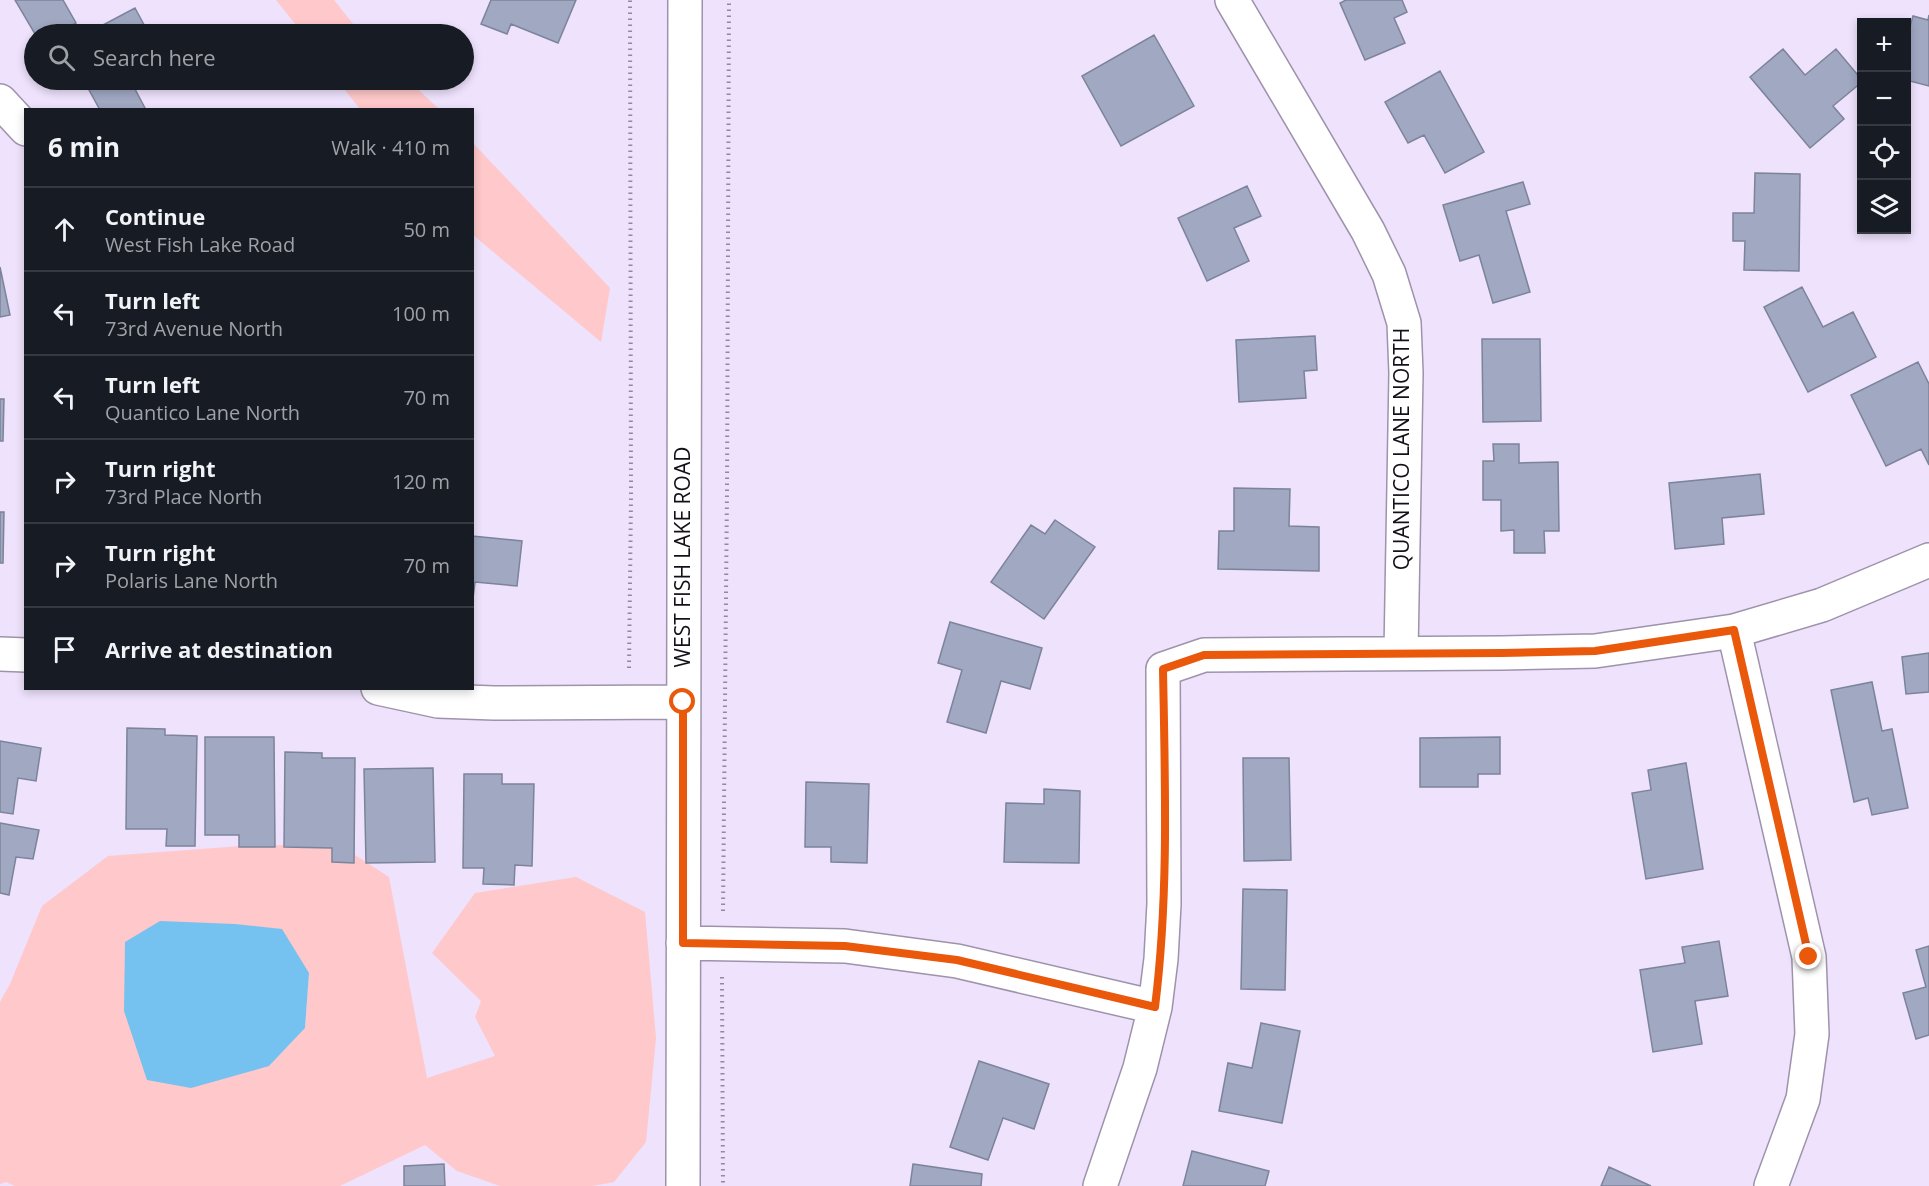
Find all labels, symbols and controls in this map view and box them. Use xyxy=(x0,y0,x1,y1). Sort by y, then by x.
map controls xyxy=(1857,18,1911,234)
button: + xyxy=(1857,18,1911,72)
search box xyxy=(24,24,474,90)
icon: search xyxy=(45,41,78,74)
text: Search here xyxy=(93,42,216,72)
button: − xyxy=(1857,72,1911,126)
button: locate xyxy=(1857,126,1911,180)
text: 6 min xyxy=(48,129,120,165)
text: Walk · 410 m xyxy=(331,134,450,161)
button: layers xyxy=(1857,180,1911,234)
text: Continue xyxy=(105,201,205,231)
icon: ahead xyxy=(48,213,81,246)
text: 50 m xyxy=(403,216,450,243)
text: West Fish Lake Road xyxy=(105,231,295,258)
text: Turn left xyxy=(105,285,200,315)
icon: left xyxy=(48,297,81,330)
text: 100 m xyxy=(392,300,450,327)
text: 73rd Avenue North xyxy=(105,315,283,342)
street label: QUANTICO LANE NORTH xyxy=(1387,328,1415,570)
text: Turn left xyxy=(105,369,200,399)
icon: left xyxy=(48,381,81,414)
text: 70 m xyxy=(403,384,450,411)
text: Quantico Lane North xyxy=(105,399,300,426)
street label: WEST FISH LAKE ROAD xyxy=(668,447,696,667)
text: Turn right xyxy=(105,453,216,483)
icon: right xyxy=(48,465,81,498)
text: 120 m xyxy=(392,468,450,495)
text: 73rd Place North xyxy=(105,483,262,510)
text: Turn right xyxy=(105,537,216,567)
icon: right xyxy=(48,549,81,582)
text: 70 m xyxy=(403,552,450,579)
text: Polaris Lane North xyxy=(105,567,278,594)
icon: arrive xyxy=(48,633,81,666)
text: Arrive at destination xyxy=(105,634,333,664)
route start xyxy=(669,688,695,714)
route end xyxy=(1795,943,1821,969)

